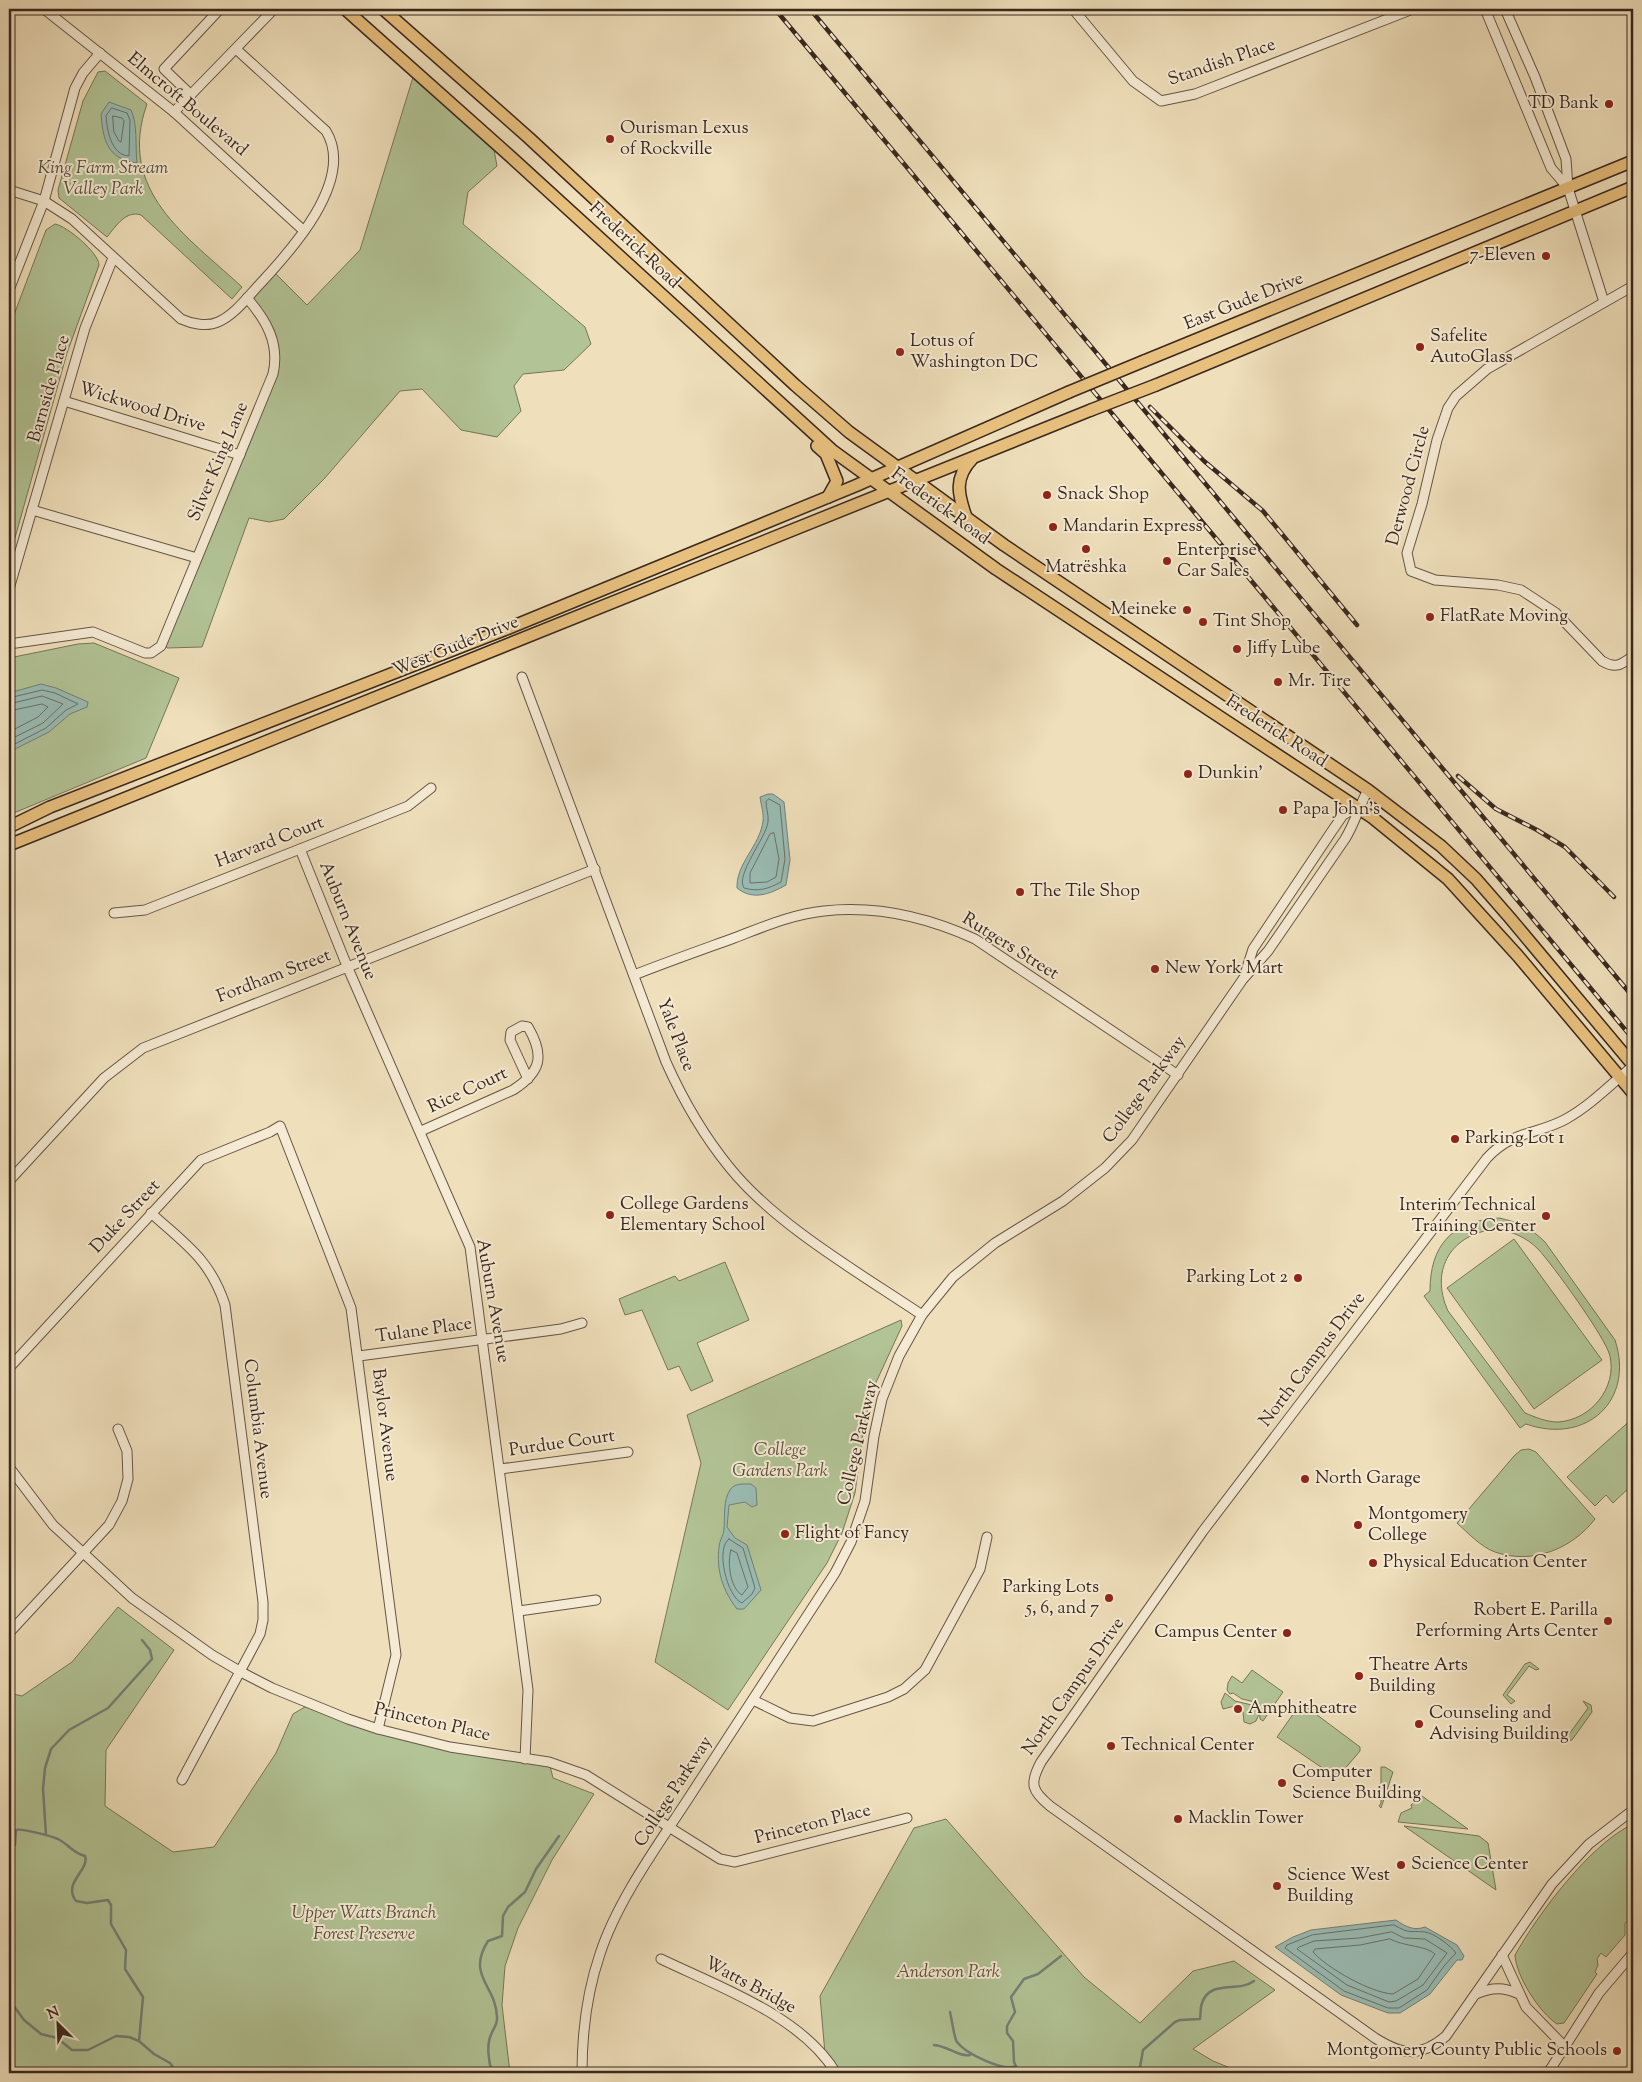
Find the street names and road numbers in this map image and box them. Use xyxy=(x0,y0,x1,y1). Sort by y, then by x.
street label: Standish Place xyxy=(1165,32,1279,94)
street label: Elmcroft Boulevard xyxy=(121,47,253,163)
street label: Frederick Road xyxy=(582,197,686,295)
street label: East Gude Drive xyxy=(1180,266,1308,338)
street label: Barnside Place xyxy=(22,332,78,446)
street label: Wickwood Drive xyxy=(75,376,209,440)
street label: Silver King Lane xyxy=(182,398,256,526)
street label: Derwood Circle xyxy=(1380,423,1438,549)
street label: Frederick Road xyxy=(885,462,995,552)
street label: West Gude Drive xyxy=(389,610,523,684)
street label: Frederick Road xyxy=(1220,689,1332,775)
street label: Harvard Court xyxy=(212,810,328,876)
street label: Auburn Avenue xyxy=(311,858,383,984)
street label: Rutgers Street xyxy=(956,907,1064,987)
street label: Fordham Street xyxy=(213,943,335,1011)
street label: Yale Place xyxy=(649,995,701,1075)
street label: College Parkway xyxy=(1097,1031,1193,1149)
street label: Rice Court xyxy=(424,1061,512,1121)
street label: Duke Street xyxy=(85,1174,167,1260)
street label: Auburn Avenue xyxy=(468,1237,516,1365)
street label: North Campus Drive xyxy=(1254,1287,1372,1433)
street label: Tulane Place xyxy=(374,1311,474,1351)
street label: Columbia Avenue xyxy=(236,1357,278,1501)
street label: Baylor Avenue xyxy=(364,1367,404,1483)
street label: College Parkway xyxy=(832,1378,886,1508)
street label: Purdue Court xyxy=(507,1424,617,1464)
street label: North Campus Drive xyxy=(1017,1613,1131,1761)
street label: Princeton Place xyxy=(371,1697,493,1749)
street label: College Parkway xyxy=(628,1731,720,1853)
street label: Princeton Place xyxy=(752,1798,874,1852)
street label: Watts Bridge xyxy=(700,1951,800,2021)

